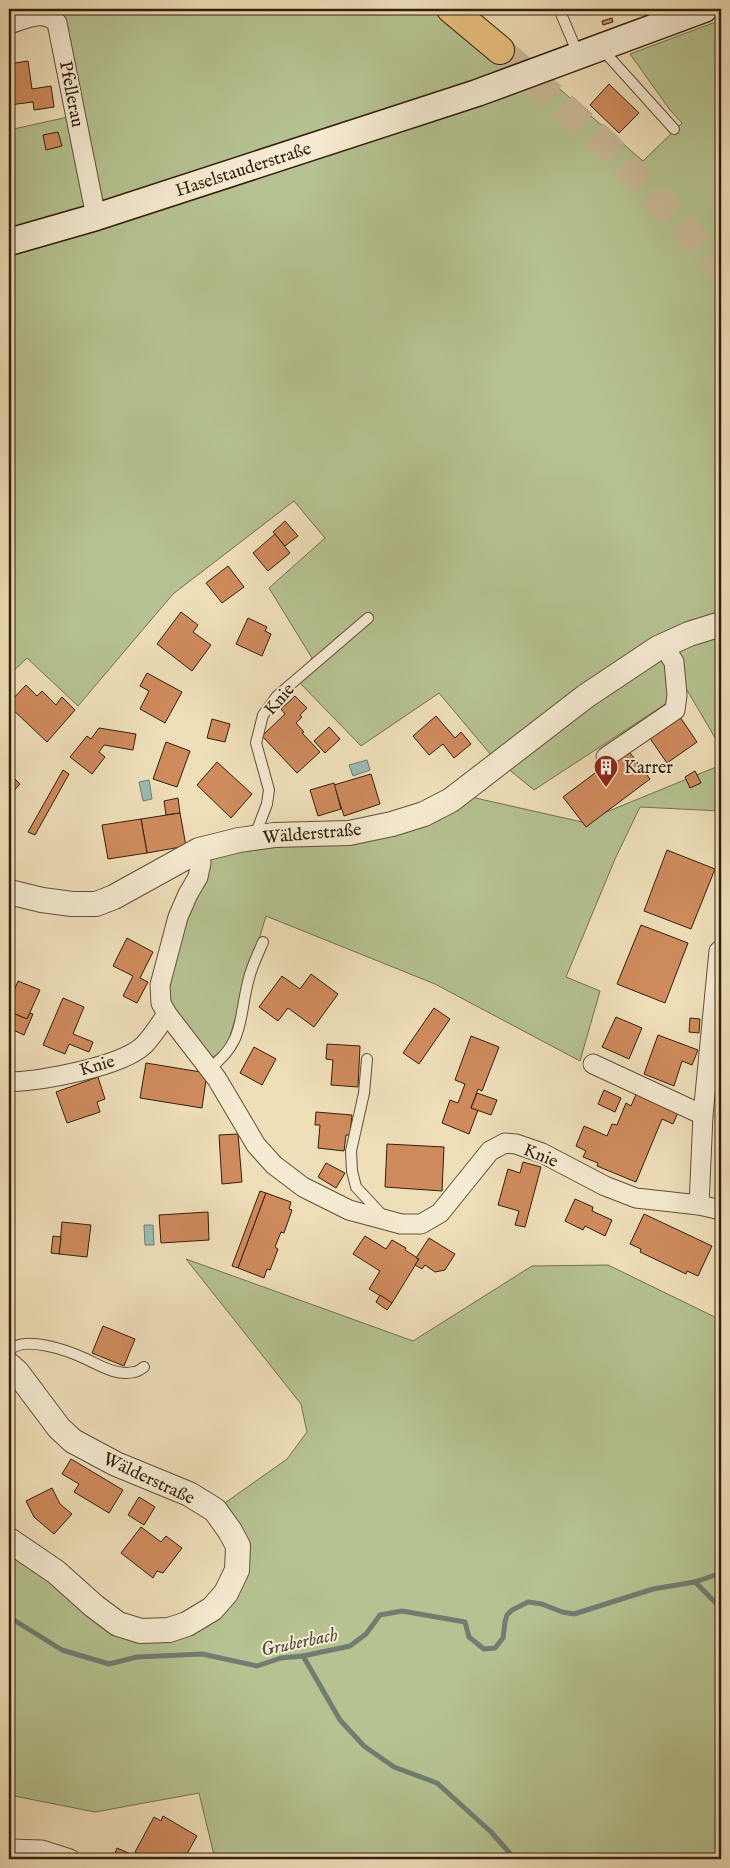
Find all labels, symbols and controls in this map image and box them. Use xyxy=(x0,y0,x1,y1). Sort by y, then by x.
street label: Pfellerau xyxy=(53,59,88,129)
street label: Haselstauderstraße xyxy=(173,138,314,203)
street label: Knie xyxy=(260,679,300,721)
building icon: Karrer xyxy=(593,754,619,788)
place label: Karrer xyxy=(624,757,673,780)
street label: Wälderstraße xyxy=(262,819,362,850)
street label: Knie xyxy=(77,1050,118,1082)
street label: Knie xyxy=(520,1139,561,1174)
street label: Wälderstraße xyxy=(99,1448,198,1511)
water label: Gruberbach xyxy=(259,1623,340,1663)

